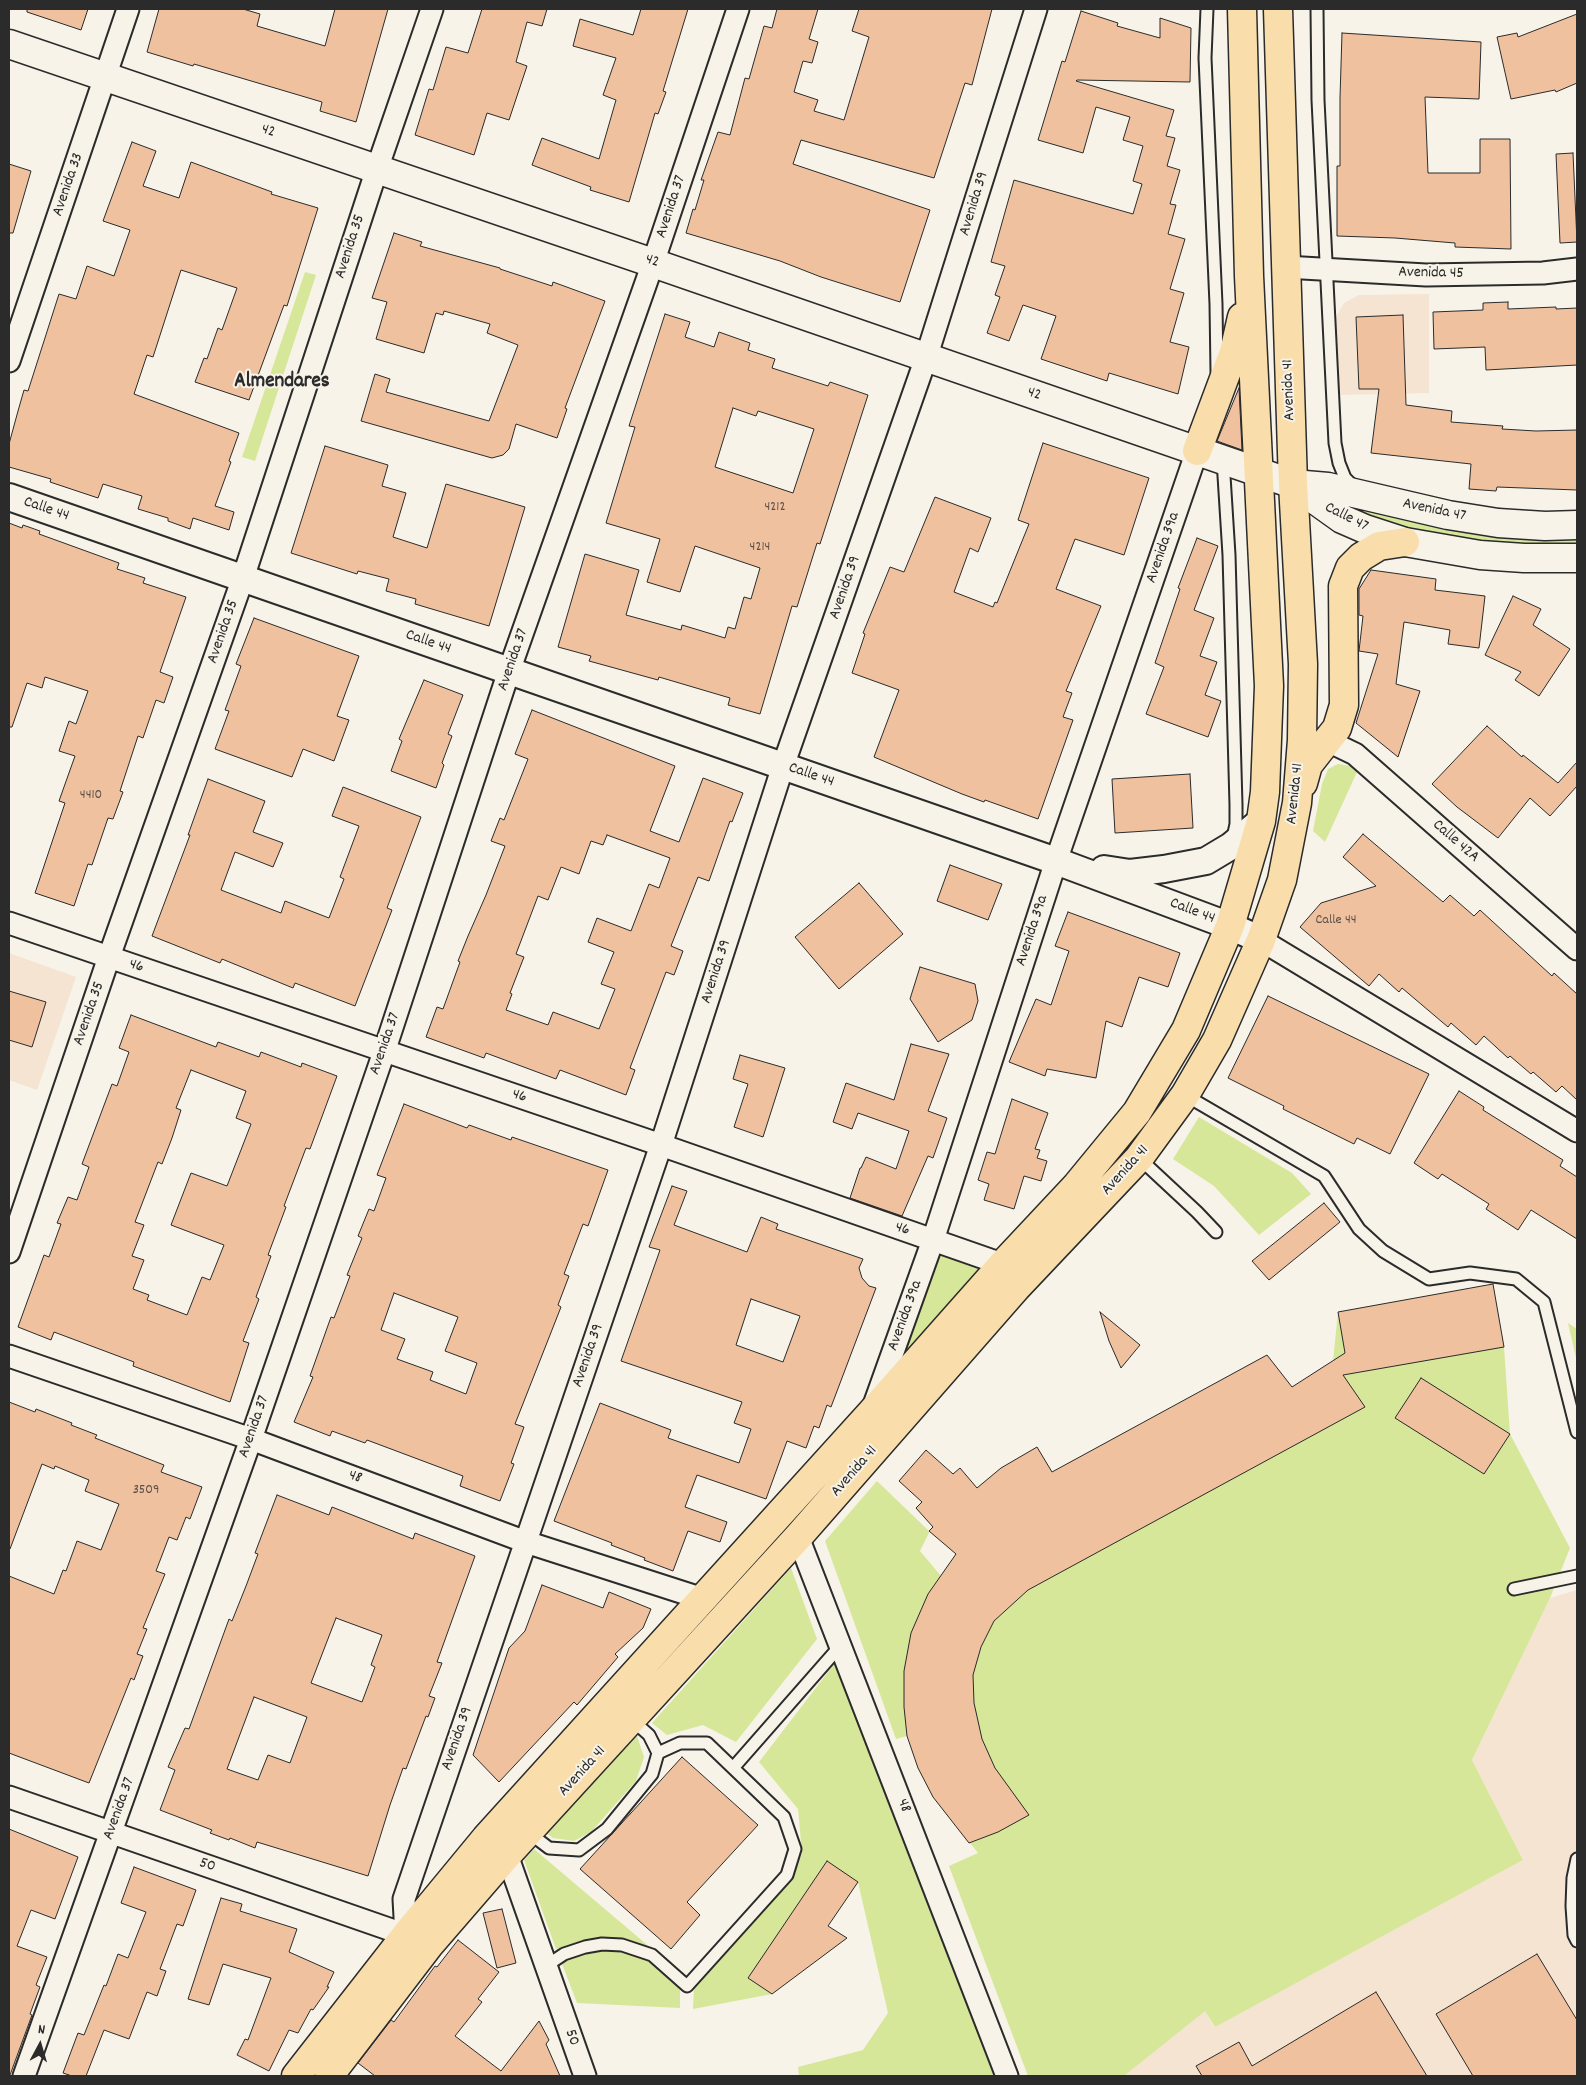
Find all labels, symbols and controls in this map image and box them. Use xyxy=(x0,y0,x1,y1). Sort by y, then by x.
street label: 42 xyxy=(258,121,278,143)
street label: Avenida 33 xyxy=(49,151,89,219)
street label: Avenida 39 xyxy=(956,170,994,238)
street label: Avenida 37 xyxy=(653,173,691,241)
street label: Avenida 35 xyxy=(332,213,370,281)
street label: 42 xyxy=(642,251,662,273)
street label: Avenida 45 xyxy=(1398,264,1464,284)
street label: Avenida 41 xyxy=(1279,359,1301,421)
district label: Almendares xyxy=(234,370,330,396)
street label: 42 xyxy=(1024,384,1044,406)
street label: Calle 44 xyxy=(21,493,71,527)
street label: Avenida 47 xyxy=(1401,495,1467,527)
street label: Calle 47 xyxy=(1321,499,1371,537)
house number: 4212 xyxy=(764,500,786,516)
street label: Avenida 39a xyxy=(1143,510,1185,586)
house number: 4214 xyxy=(750,540,770,556)
street label: Avenida 39 xyxy=(826,554,866,622)
street label: Avenida 35 xyxy=(204,598,244,666)
street label: Calle 44 xyxy=(403,626,453,660)
street label: Avenida 37 xyxy=(494,626,534,694)
street label: Calle 44 xyxy=(786,759,836,793)
street label: Avenida 41 xyxy=(1283,762,1309,826)
house number: 4410 xyxy=(80,788,102,804)
street label: Calle 42A xyxy=(1428,816,1482,868)
street label: Avenida 39a xyxy=(1013,893,1053,969)
street label: Calle 44 xyxy=(1167,895,1217,929)
house number: Calle 44 xyxy=(1315,913,1357,929)
street label: Avenida 39 xyxy=(698,938,736,1006)
street label: 46 xyxy=(126,956,146,978)
street label: Avenida 35 xyxy=(70,980,110,1048)
street label: Avenida 37 xyxy=(366,1010,406,1078)
street label: 46 xyxy=(509,1086,529,1108)
street label: Avenida 41 xyxy=(1098,1142,1154,1200)
street label: 46 xyxy=(892,1219,912,1241)
street label: Avenida 39a xyxy=(884,1278,928,1354)
street label: Avenida 39 xyxy=(569,1322,609,1390)
street label: Avenida 37 xyxy=(235,1393,275,1461)
street label: Avenida 41 xyxy=(828,1442,882,1502)
street label: 48 xyxy=(346,1467,364,1489)
house number: 3509 xyxy=(133,1483,159,1499)
street label: Avenida 39 xyxy=(438,1705,478,1773)
street label: Avenida 41 xyxy=(555,1743,611,1801)
street label: Avenida 37 xyxy=(100,1775,140,1843)
street label: 48 xyxy=(892,1796,914,1816)
street label: 50 xyxy=(196,1854,218,1878)
north arrow xyxy=(15,2020,65,2070)
text: N xyxy=(37,2020,46,2040)
street label: 50 xyxy=(559,2027,583,2049)

